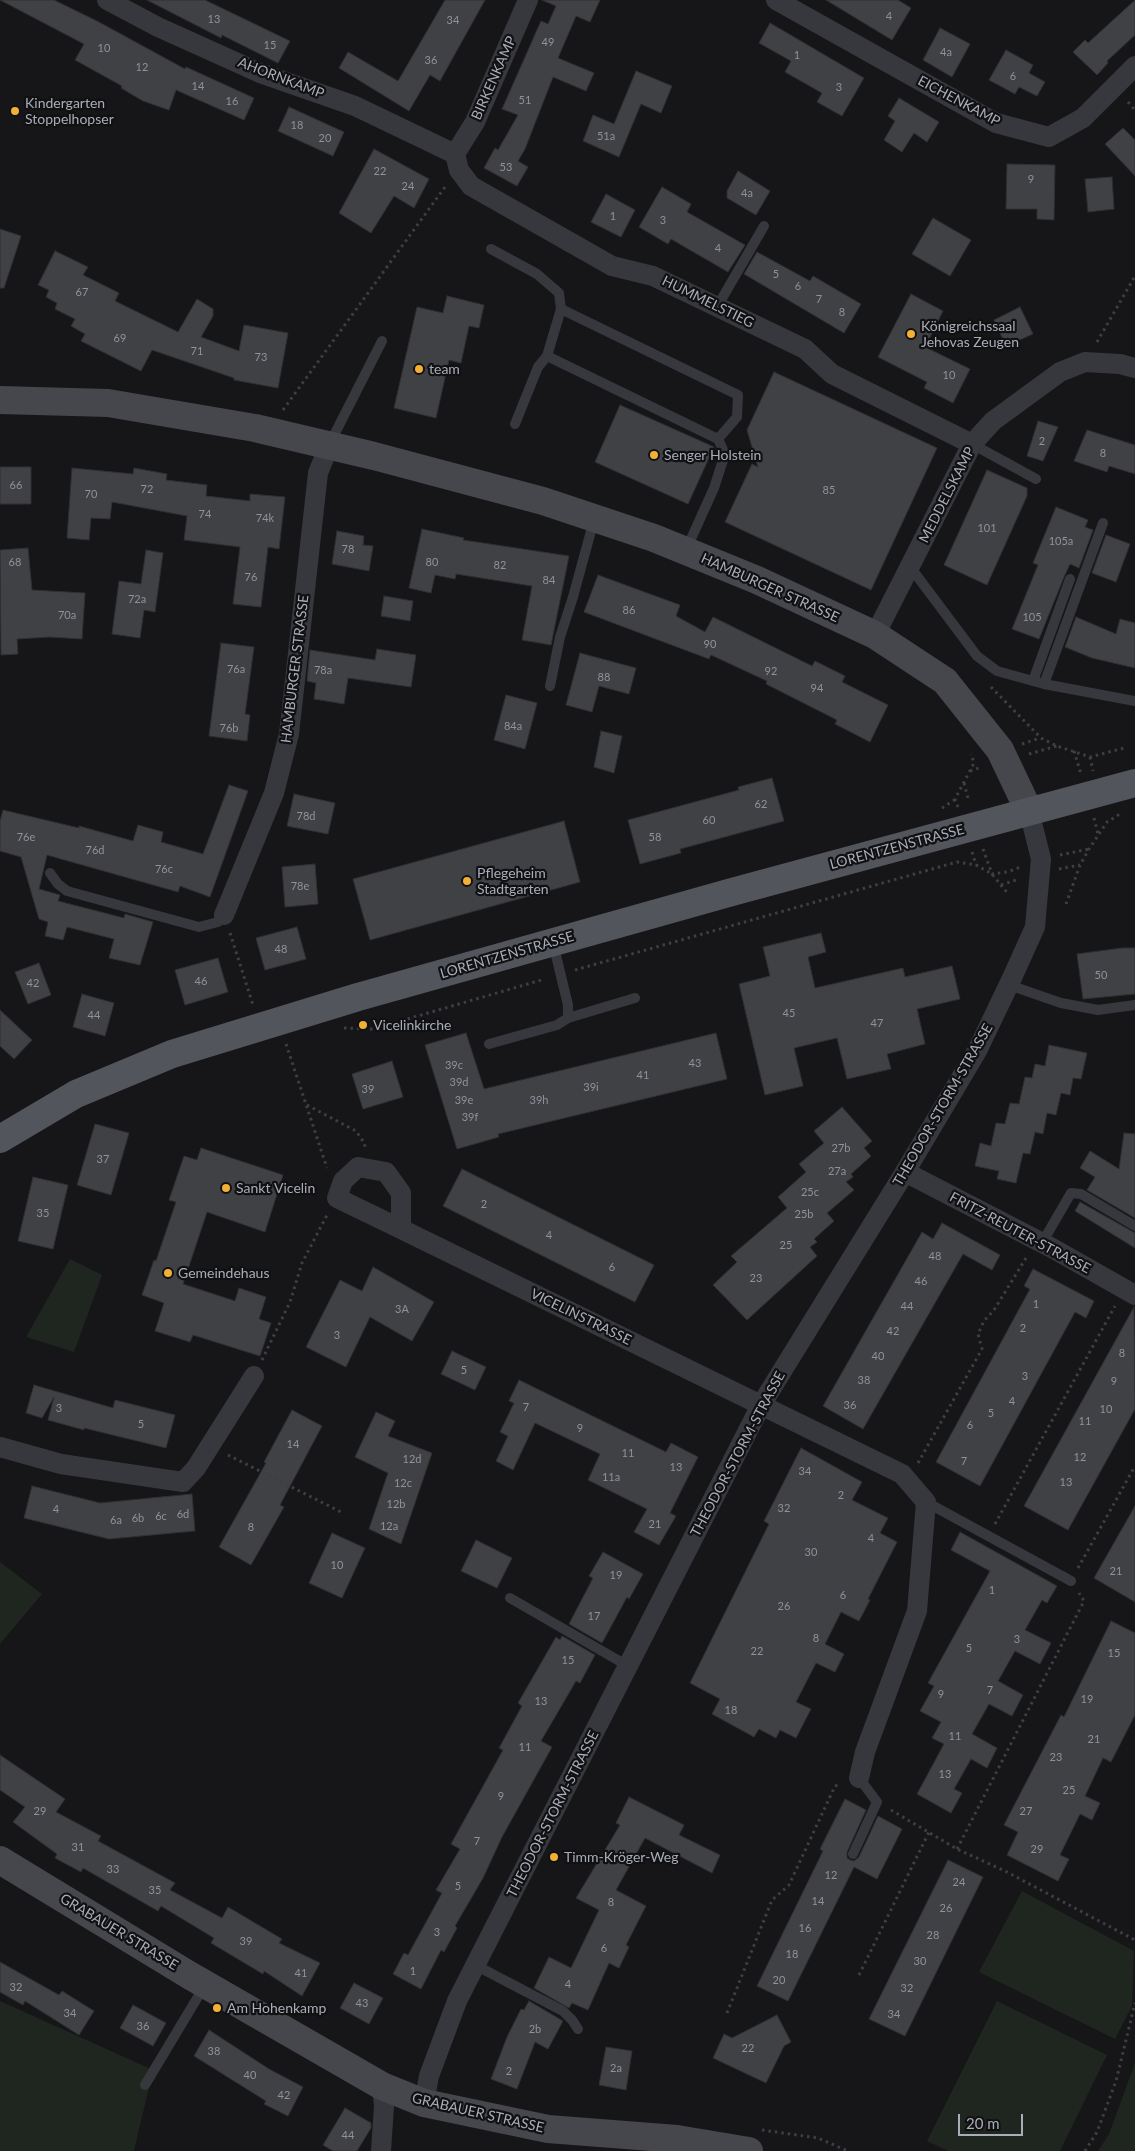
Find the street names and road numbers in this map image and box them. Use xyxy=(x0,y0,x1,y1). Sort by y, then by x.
street label: BIRKENKAMP xyxy=(468,33,520,123)
street label: AHORNKAMP xyxy=(236,54,326,102)
street label: EICHENKAMP xyxy=(915,72,1003,130)
street label: HUMMELSTIEG xyxy=(659,273,757,331)
street label: MEDDELSKAMP xyxy=(916,444,978,546)
street label: HAMBURGER STRASSE xyxy=(698,550,842,626)
street label: HAMBURGER STRASSE xyxy=(278,594,312,744)
street label: LORENTZENSTRASSE xyxy=(828,821,966,873)
street label: LORENTZENSTRASSE xyxy=(438,928,576,982)
street label: THEODOR-STORM-STRASSE xyxy=(890,1021,996,1189)
street label: FRITZ-REUTER-STRASSE xyxy=(947,1189,1093,1277)
street label: VICELINSTRASSE xyxy=(528,1285,634,1349)
street label: THEODOR-STORM-STRASSE xyxy=(687,1368,789,1540)
street label: THEODOR-STORM-STRASSE xyxy=(504,1728,602,1900)
street label: GRABAUER STRASSE xyxy=(57,1890,181,1974)
street label: GRABAUER STRASSE xyxy=(410,2090,546,2136)

